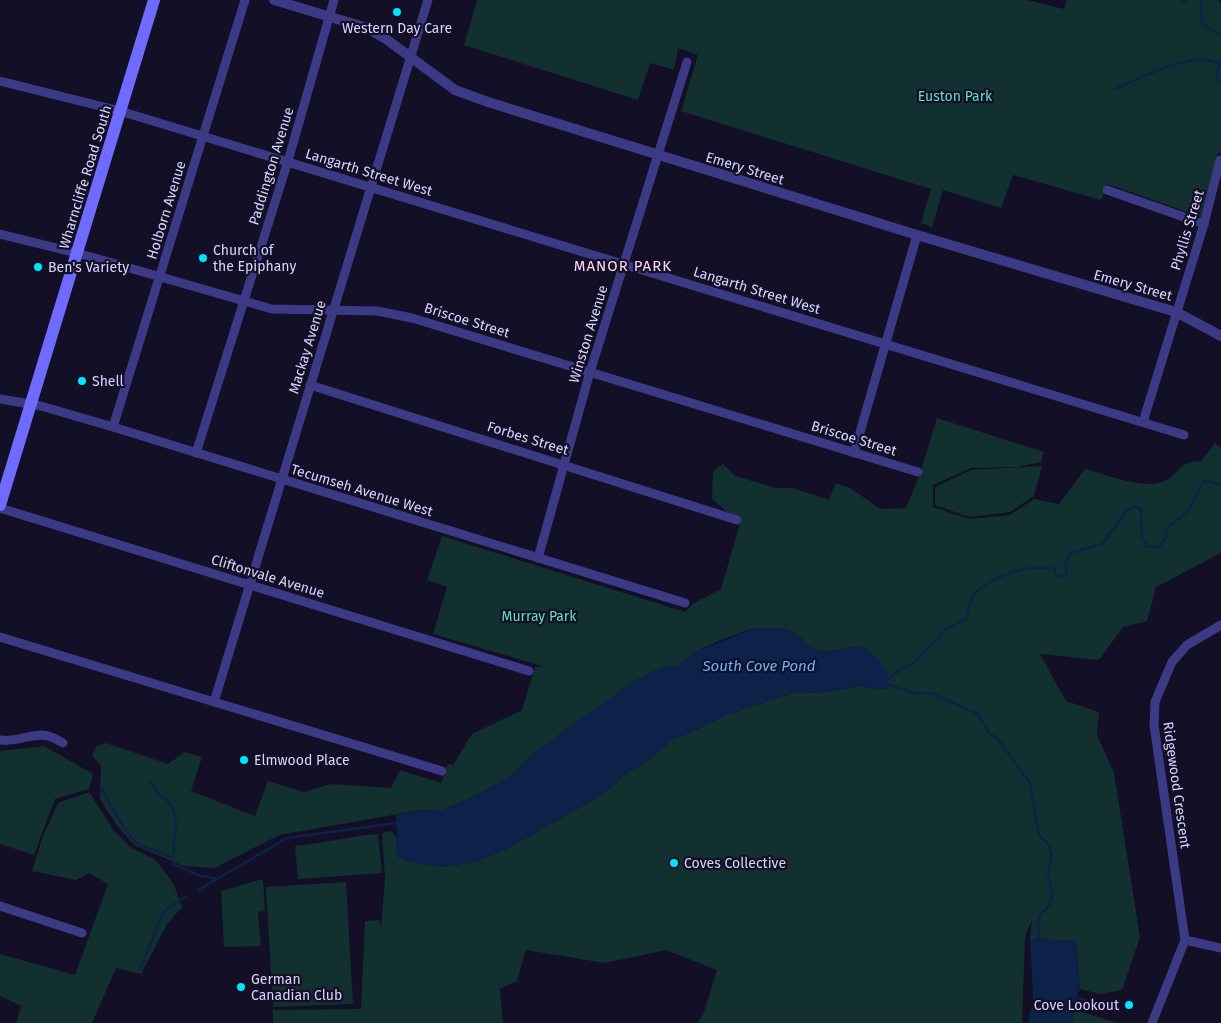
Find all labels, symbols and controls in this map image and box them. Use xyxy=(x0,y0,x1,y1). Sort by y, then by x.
marker: Western Day Care xyxy=(391,6,403,18)
place label: Western Day Care xyxy=(342,20,452,37)
park label: Euston Park xyxy=(918,88,993,105)
street label: Wharncliffe Road South xyxy=(55,103,115,251)
street label: Paddington Avenue xyxy=(245,105,298,227)
street label: Langarth Street West xyxy=(303,145,435,200)
street label: Emery Street xyxy=(704,149,787,189)
street label: Holborn Avenue xyxy=(143,159,190,261)
street label: Phyllis Street xyxy=(1167,187,1208,272)
place label: Church of the Epiphany xyxy=(213,242,296,275)
marker: Church of the Epiphany xyxy=(197,252,209,264)
district label: MANOR PARK xyxy=(574,257,672,275)
place label: Ben's Variety xyxy=(48,259,129,276)
marker: Ben's Variety xyxy=(32,261,44,273)
street label: Langarth Street West xyxy=(691,263,823,318)
street label: Emery Street xyxy=(1092,266,1175,305)
street label: Winston Avenue xyxy=(565,283,611,385)
street label: Mackay Avenue xyxy=(285,298,330,396)
street label: Briscoe Street xyxy=(422,299,512,342)
place label: Shell xyxy=(92,373,124,390)
marker: Shell xyxy=(76,375,88,387)
street label: Briscoe Street xyxy=(809,417,899,460)
street label: Forbes Street xyxy=(485,418,571,459)
street label: Tecumseh Avenue West xyxy=(289,461,436,520)
street label: Cliftonvale Avenue xyxy=(209,551,327,602)
park label: Murray Park xyxy=(502,608,577,625)
water label: South Cove Pond xyxy=(701,657,816,675)
street label: Ridgewood Crescent xyxy=(1159,720,1194,851)
place label: Elmwood Place xyxy=(254,752,350,769)
marker: Elmwood Place xyxy=(238,754,250,766)
place label: Coves Collective xyxy=(684,855,786,872)
marker: Coves Collective xyxy=(668,857,680,869)
place label: German Canadian Club xyxy=(251,971,342,1004)
marker: German Canadian Club xyxy=(235,981,247,993)
place label: Cove Lookout xyxy=(1034,997,1120,1014)
marker: Cove Lookout xyxy=(1123,999,1135,1011)

